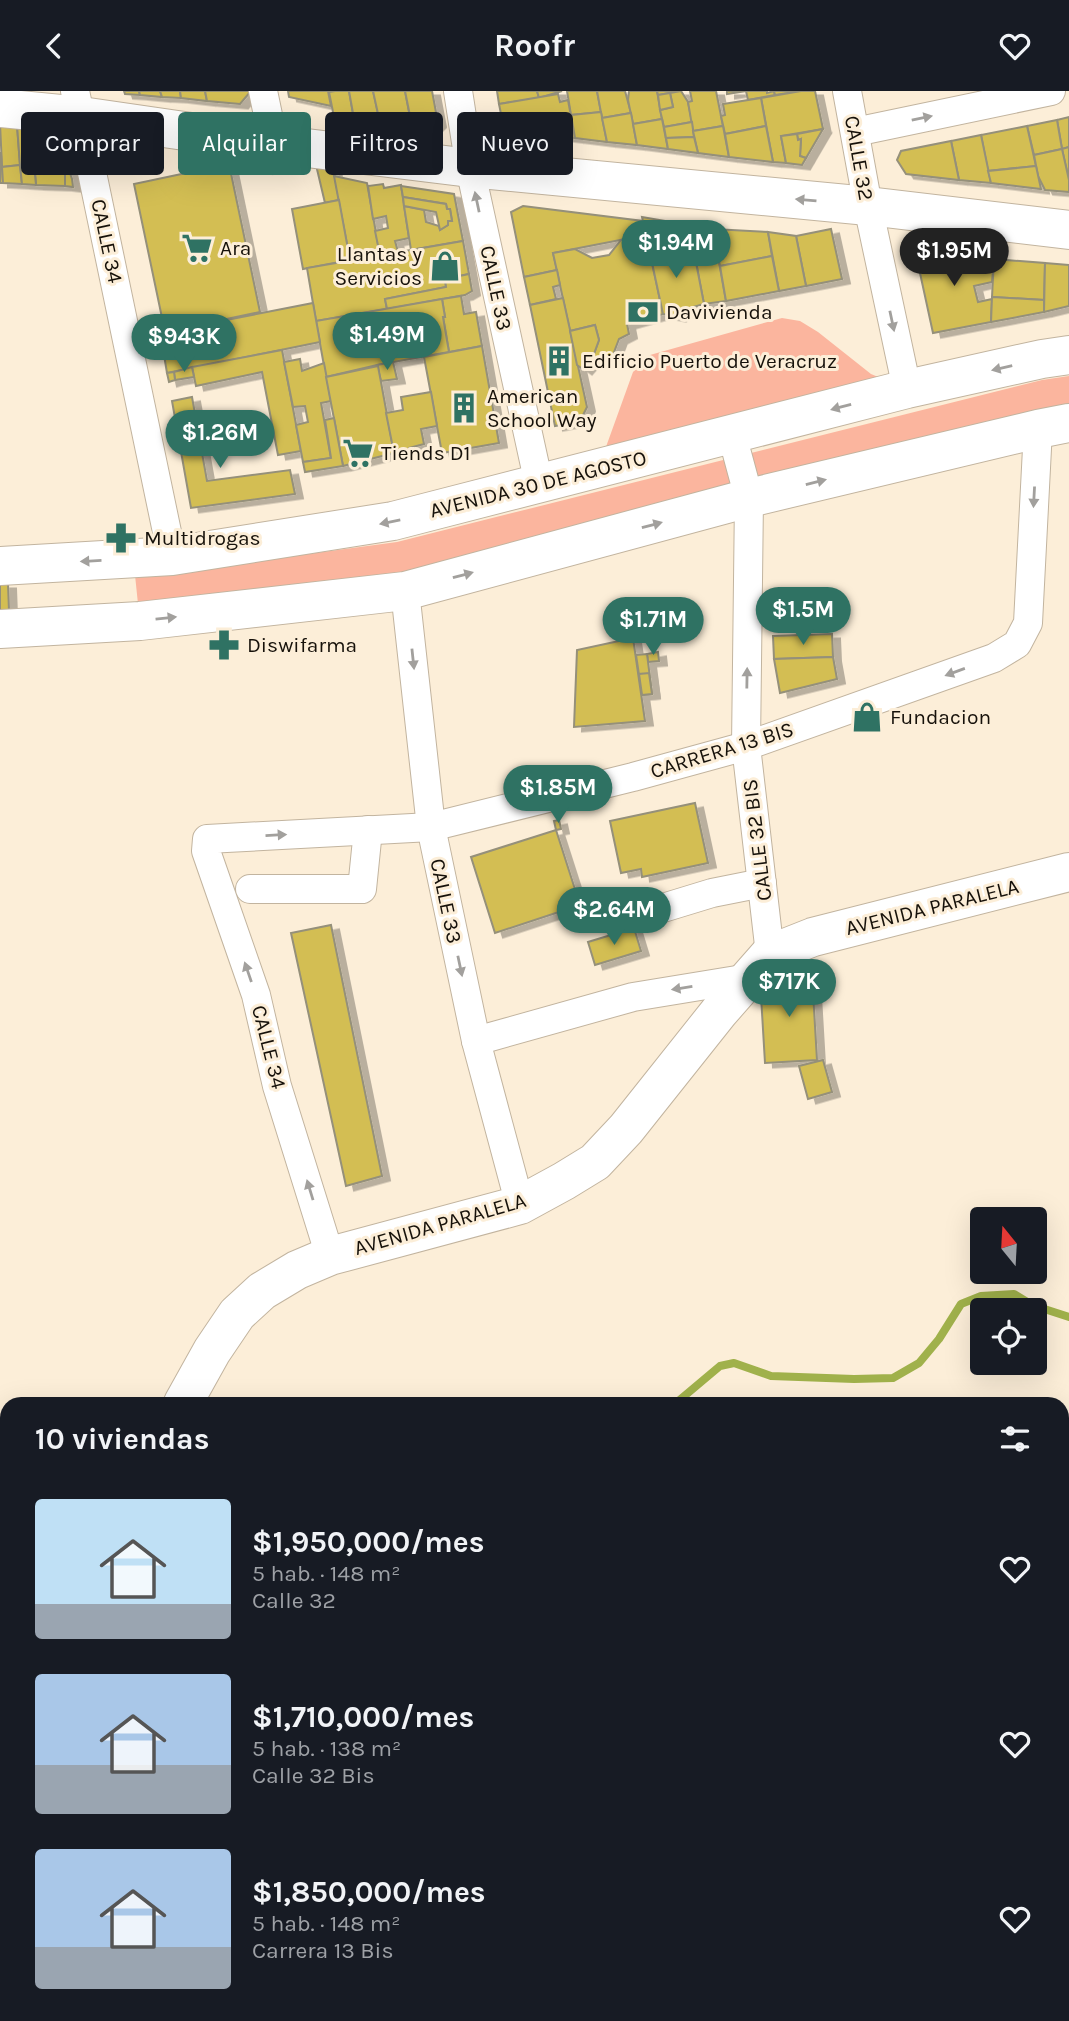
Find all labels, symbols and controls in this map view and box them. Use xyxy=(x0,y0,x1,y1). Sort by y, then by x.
icon: back xyxy=(35,27,73,65)
text: Roofr xyxy=(494,27,575,64)
icon: heart xyxy=(996,27,1034,65)
chip: Comprar xyxy=(21,112,164,175)
chip: Alquilar xyxy=(178,112,311,175)
chip: Filtros xyxy=(325,112,443,175)
chip: Nuevo xyxy=(457,112,573,175)
one-way arrow xyxy=(911,112,933,123)
street label: CALLE 32 xyxy=(840,114,878,202)
one-way arrow xyxy=(471,191,482,213)
one-way arrow xyxy=(795,195,817,206)
street label: CALLE 34 xyxy=(86,197,128,286)
pin: $1.94M xyxy=(619,221,733,280)
text: $1.94M xyxy=(638,229,714,256)
pin: $1.95M xyxy=(897,229,1011,288)
supermarket icon: Ara xyxy=(180,231,214,265)
place label: Ara xyxy=(220,236,251,260)
text: $1.95M xyxy=(916,237,992,264)
place label: Llantas y Servicios xyxy=(335,242,422,290)
street label: CALLE 33 xyxy=(475,243,517,333)
shop icon: Llantas y Servicios xyxy=(428,249,462,283)
bank icon: Davivienda xyxy=(626,295,660,329)
place label: Davivienda xyxy=(666,300,773,324)
one-way arrow xyxy=(887,310,898,332)
pin: $1.49M xyxy=(330,313,444,372)
pin: $943K xyxy=(135,315,233,374)
text: $1.49M xyxy=(349,321,425,348)
text: $943K xyxy=(148,323,220,350)
building icon: Edificio Puerto de Veracruz xyxy=(542,344,576,378)
place label: Edificio Puerto de Veracruz xyxy=(582,349,837,373)
one-way arrow xyxy=(991,363,1013,374)
place label: American School Way xyxy=(487,384,597,432)
building icon: American School Way xyxy=(447,391,481,425)
one-way arrow xyxy=(830,402,851,412)
pin: $1.26M xyxy=(163,411,277,470)
text: $1.26M xyxy=(182,419,258,446)
supermarket icon: Tiends D1 xyxy=(341,436,375,470)
place label: Tiends D1 xyxy=(381,441,471,465)
street label: AVENIDA 30 DE AGOSTO xyxy=(427,445,649,523)
one-way arrow xyxy=(805,477,827,488)
one-way arrow xyxy=(1029,486,1040,508)
one-way arrow xyxy=(378,516,400,527)
one-way arrow xyxy=(641,519,663,530)
pharmacy icon: Multidrogas xyxy=(104,521,138,555)
place label: Multidrogas xyxy=(144,526,261,550)
one-way arrow xyxy=(80,555,102,566)
one-way arrow xyxy=(452,569,474,580)
pin: $1.5M xyxy=(754,587,852,647)
text: $1.5M xyxy=(772,596,834,623)
pin: $1.71M xyxy=(596,597,710,657)
text: $1.71M xyxy=(619,606,687,633)
one-way arrow xyxy=(155,613,177,624)
pharmacy icon: Diswifarma xyxy=(207,628,241,662)
place label: Diswifarma xyxy=(247,633,357,657)
one-way arrow xyxy=(407,648,418,670)
one-way arrow xyxy=(741,667,753,689)
one-way arrow xyxy=(945,667,966,678)
shop icon: Fundacion xyxy=(850,700,884,734)
place label: Fundacion xyxy=(890,705,991,729)
street label: CARRERA 13 BIS xyxy=(648,717,796,783)
pin: $1.85M xyxy=(501,765,615,825)
text: $1.85M xyxy=(519,774,597,801)
street label: CALLE 32 BIS xyxy=(738,778,776,902)
one-way arrow xyxy=(265,830,287,841)
street label: CALLE 33 xyxy=(425,856,467,946)
street label: AVENIDA PARALELA xyxy=(843,874,1021,940)
pin: $2.64M xyxy=(557,887,671,947)
text: $2.64M xyxy=(573,896,655,923)
one-way arrow xyxy=(455,955,466,977)
pin: $717K xyxy=(740,960,838,1019)
one-way arrow xyxy=(242,961,253,982)
text: $717K xyxy=(758,968,820,995)
one-way arrow xyxy=(671,983,693,994)
street label: CALLE 34 xyxy=(247,1003,291,1092)
one-way arrow xyxy=(304,1180,315,1201)
street label: AVENIDA PARALELA xyxy=(351,1188,529,1260)
north arrow xyxy=(970,1207,1046,1285)
map controls xyxy=(970,1207,1047,1375)
button: locate xyxy=(970,1298,1047,1375)
icon: filters xyxy=(996,1420,1034,1458)
text: 10 viviendas xyxy=(35,1421,209,1457)
text: $1,950,000/mes xyxy=(252,1524,485,1560)
icon: home xyxy=(91,1527,175,1611)
icon: heart xyxy=(996,1550,1034,1588)
text: 5 hab. · 148 m² xyxy=(252,1560,401,1587)
text: Calle 32 xyxy=(252,1587,336,1614)
text: $1,710,000/mes xyxy=(252,1699,474,1735)
icon: home xyxy=(91,1702,175,1786)
icon: heart xyxy=(996,1725,1034,1763)
text: 5 hab. · 138 m² xyxy=(252,1735,401,1762)
text: Calle 32 Bis xyxy=(252,1762,375,1789)
text: $1,850,000/mes xyxy=(252,1874,486,1910)
icon: home xyxy=(91,1877,175,1961)
icon: heart xyxy=(996,1900,1034,1938)
text: 5 hab. · 148 m² xyxy=(252,1910,401,1937)
text: Carrera 13 Bis xyxy=(252,1937,394,1964)

